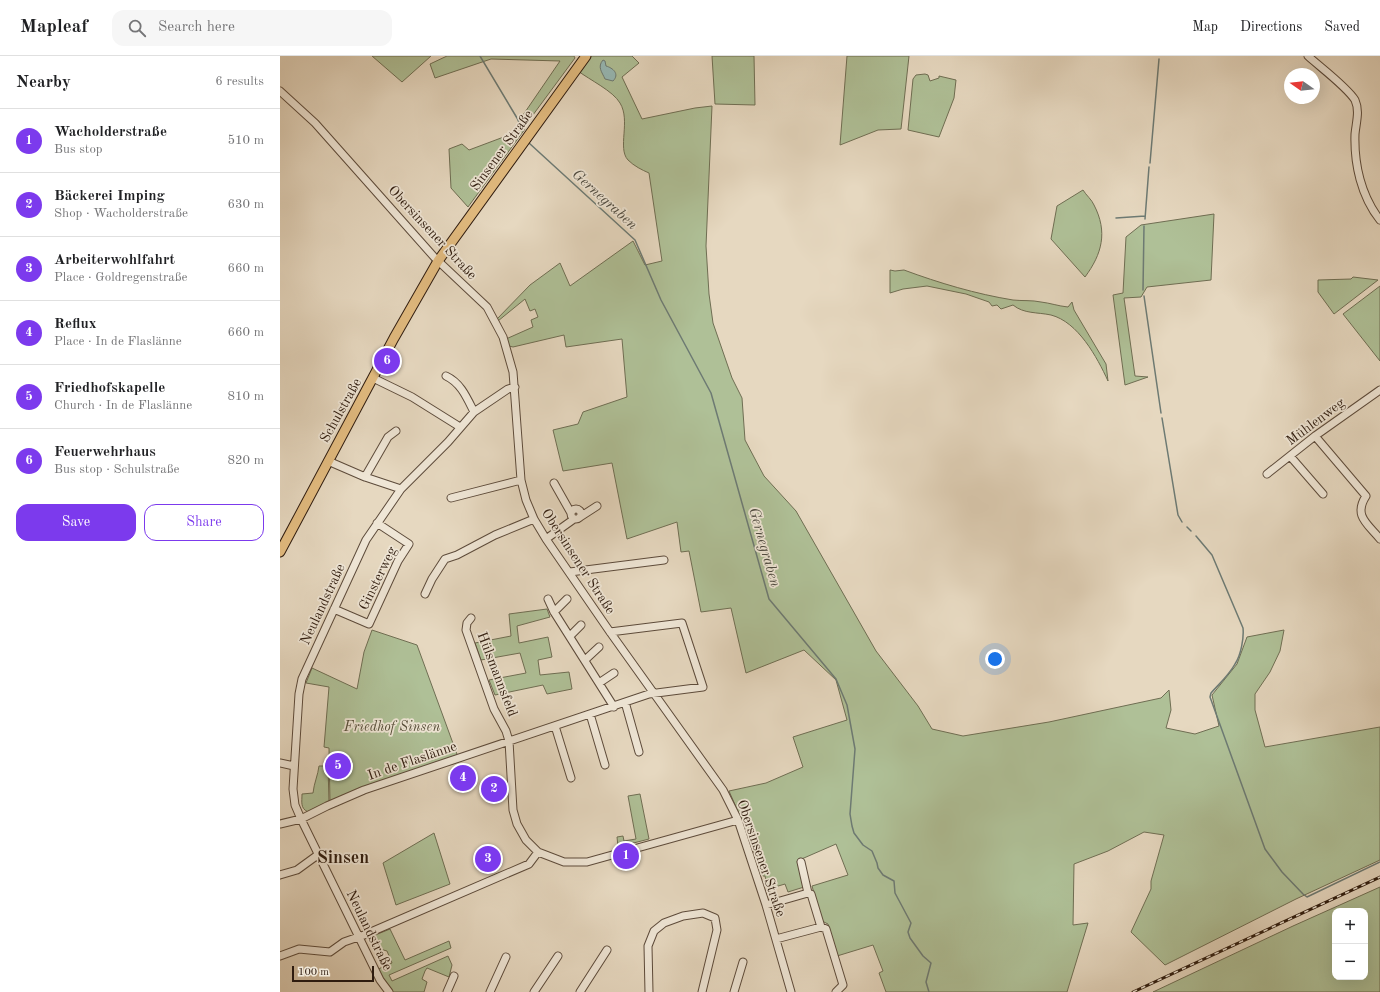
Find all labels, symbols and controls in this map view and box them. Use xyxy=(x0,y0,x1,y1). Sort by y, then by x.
search box xyxy=(112,10,392,46)
icon: search xyxy=(126,17,148,39)
text: Mapleaf xyxy=(20,18,88,37)
text: Search here xyxy=(158,20,235,35)
text: Map xyxy=(1192,20,1218,34)
text: Directions xyxy=(1240,20,1302,34)
text: Saved xyxy=(1324,20,1360,34)
north arrow xyxy=(1284,68,1320,104)
text: Nearby xyxy=(16,74,71,91)
text: 6 results xyxy=(215,75,264,88)
street label: Sinsener Straße xyxy=(468,108,536,194)
text: Wacholderstraße xyxy=(54,125,167,140)
text: 1 xyxy=(25,134,33,147)
text: 510 m xyxy=(227,134,264,147)
text: Bus stop xyxy=(54,143,103,156)
water label: Gernegraben xyxy=(568,167,640,233)
street label: Obersinsener Straße xyxy=(385,183,479,282)
text: Bäckerei Imping xyxy=(54,189,165,204)
text: 2 xyxy=(25,198,33,211)
text: 630 m xyxy=(227,198,264,211)
text: Shop · Wacholderstraße xyxy=(54,207,188,220)
text: Arbeiterwohlfahrt xyxy=(54,253,175,268)
text: 3 xyxy=(25,262,33,275)
text: 660 m xyxy=(227,262,264,275)
text: Place · Goldregenstraße xyxy=(54,271,188,284)
text: Reflux xyxy=(54,317,97,332)
text: 4 xyxy=(25,326,33,339)
text: 660 m xyxy=(227,326,264,339)
text: Place · In de Flaslänne xyxy=(54,335,182,348)
pin: 6 xyxy=(374,346,400,376)
street label: Schulstraße xyxy=(318,376,364,445)
text: Friedhofskapelle xyxy=(54,381,165,396)
text: 5 xyxy=(25,390,33,403)
text: 810 m xyxy=(227,390,264,403)
street label: Mühlenweg xyxy=(1284,395,1348,448)
text: Church · In de Flaslänne xyxy=(54,399,192,412)
text: Feuerwehrhaus xyxy=(54,445,156,460)
text: 6 xyxy=(25,454,33,467)
text: 820 m xyxy=(227,454,264,467)
text: Bus stop · Schulstraße xyxy=(54,463,180,476)
button: Save xyxy=(16,504,136,541)
button: Share xyxy=(144,504,264,541)
street label: Obersinsener Straße xyxy=(539,506,617,617)
water label: Gernegraben xyxy=(745,506,782,589)
street label: Ginsterweg xyxy=(357,544,399,612)
street label: Neulandstraße xyxy=(298,562,348,647)
street label: Hülsmannsfeld xyxy=(474,630,520,719)
your location xyxy=(985,649,1005,669)
park label: Friedhof Sinsen xyxy=(343,720,440,735)
street label: In de Flaslänne xyxy=(366,739,459,783)
pin: 5 xyxy=(325,751,351,781)
pin: 4 xyxy=(450,763,476,793)
pin: 2 xyxy=(481,774,507,804)
street label: Obersinsener Straße xyxy=(734,798,788,919)
pin: 1 xyxy=(613,841,639,871)
pin: 3 xyxy=(475,844,501,874)
district label: Sinsen xyxy=(317,849,369,867)
street label: Neulandstraße xyxy=(344,888,395,973)
map controls xyxy=(1332,908,1368,980)
button: + xyxy=(1332,908,1368,944)
button: − xyxy=(1332,944,1368,980)
scale bar xyxy=(292,964,374,983)
text: 100 m xyxy=(298,967,329,978)

